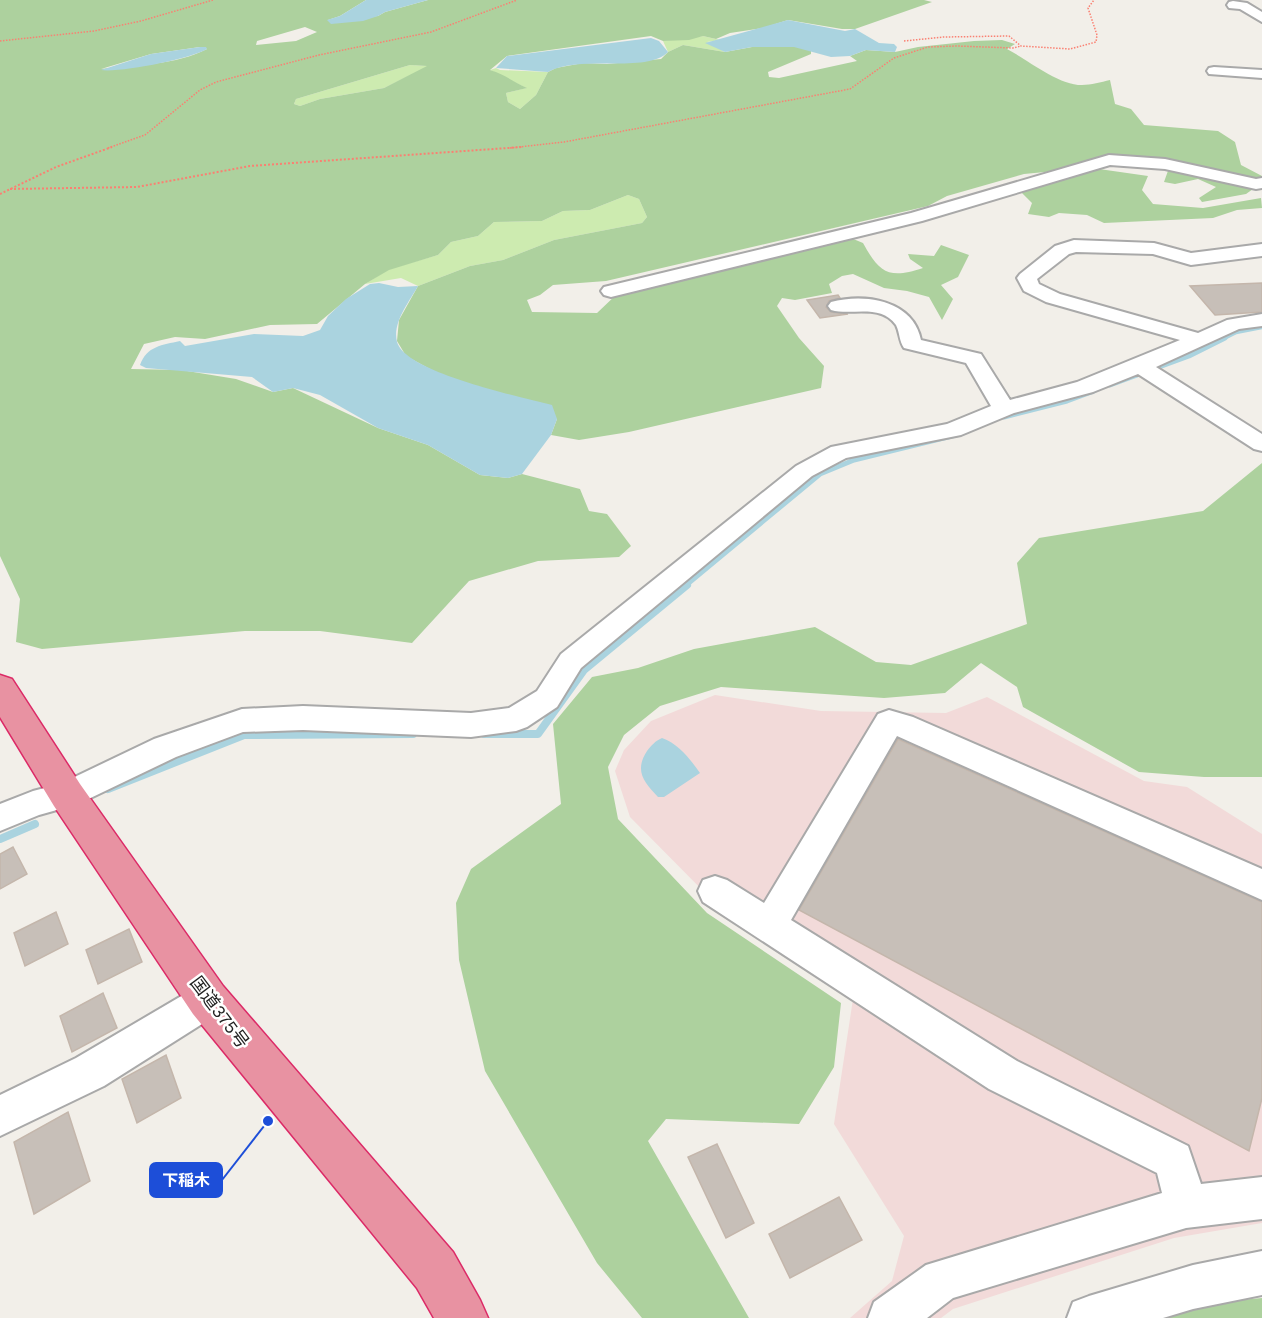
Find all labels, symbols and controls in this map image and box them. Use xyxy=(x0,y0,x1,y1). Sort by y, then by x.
street label: 国道375号 xyxy=(186,972,254,1052)
callout: 下稲木 xyxy=(150,1163,222,1197)
text: 下稲木 xyxy=(162,1171,210,1190)

